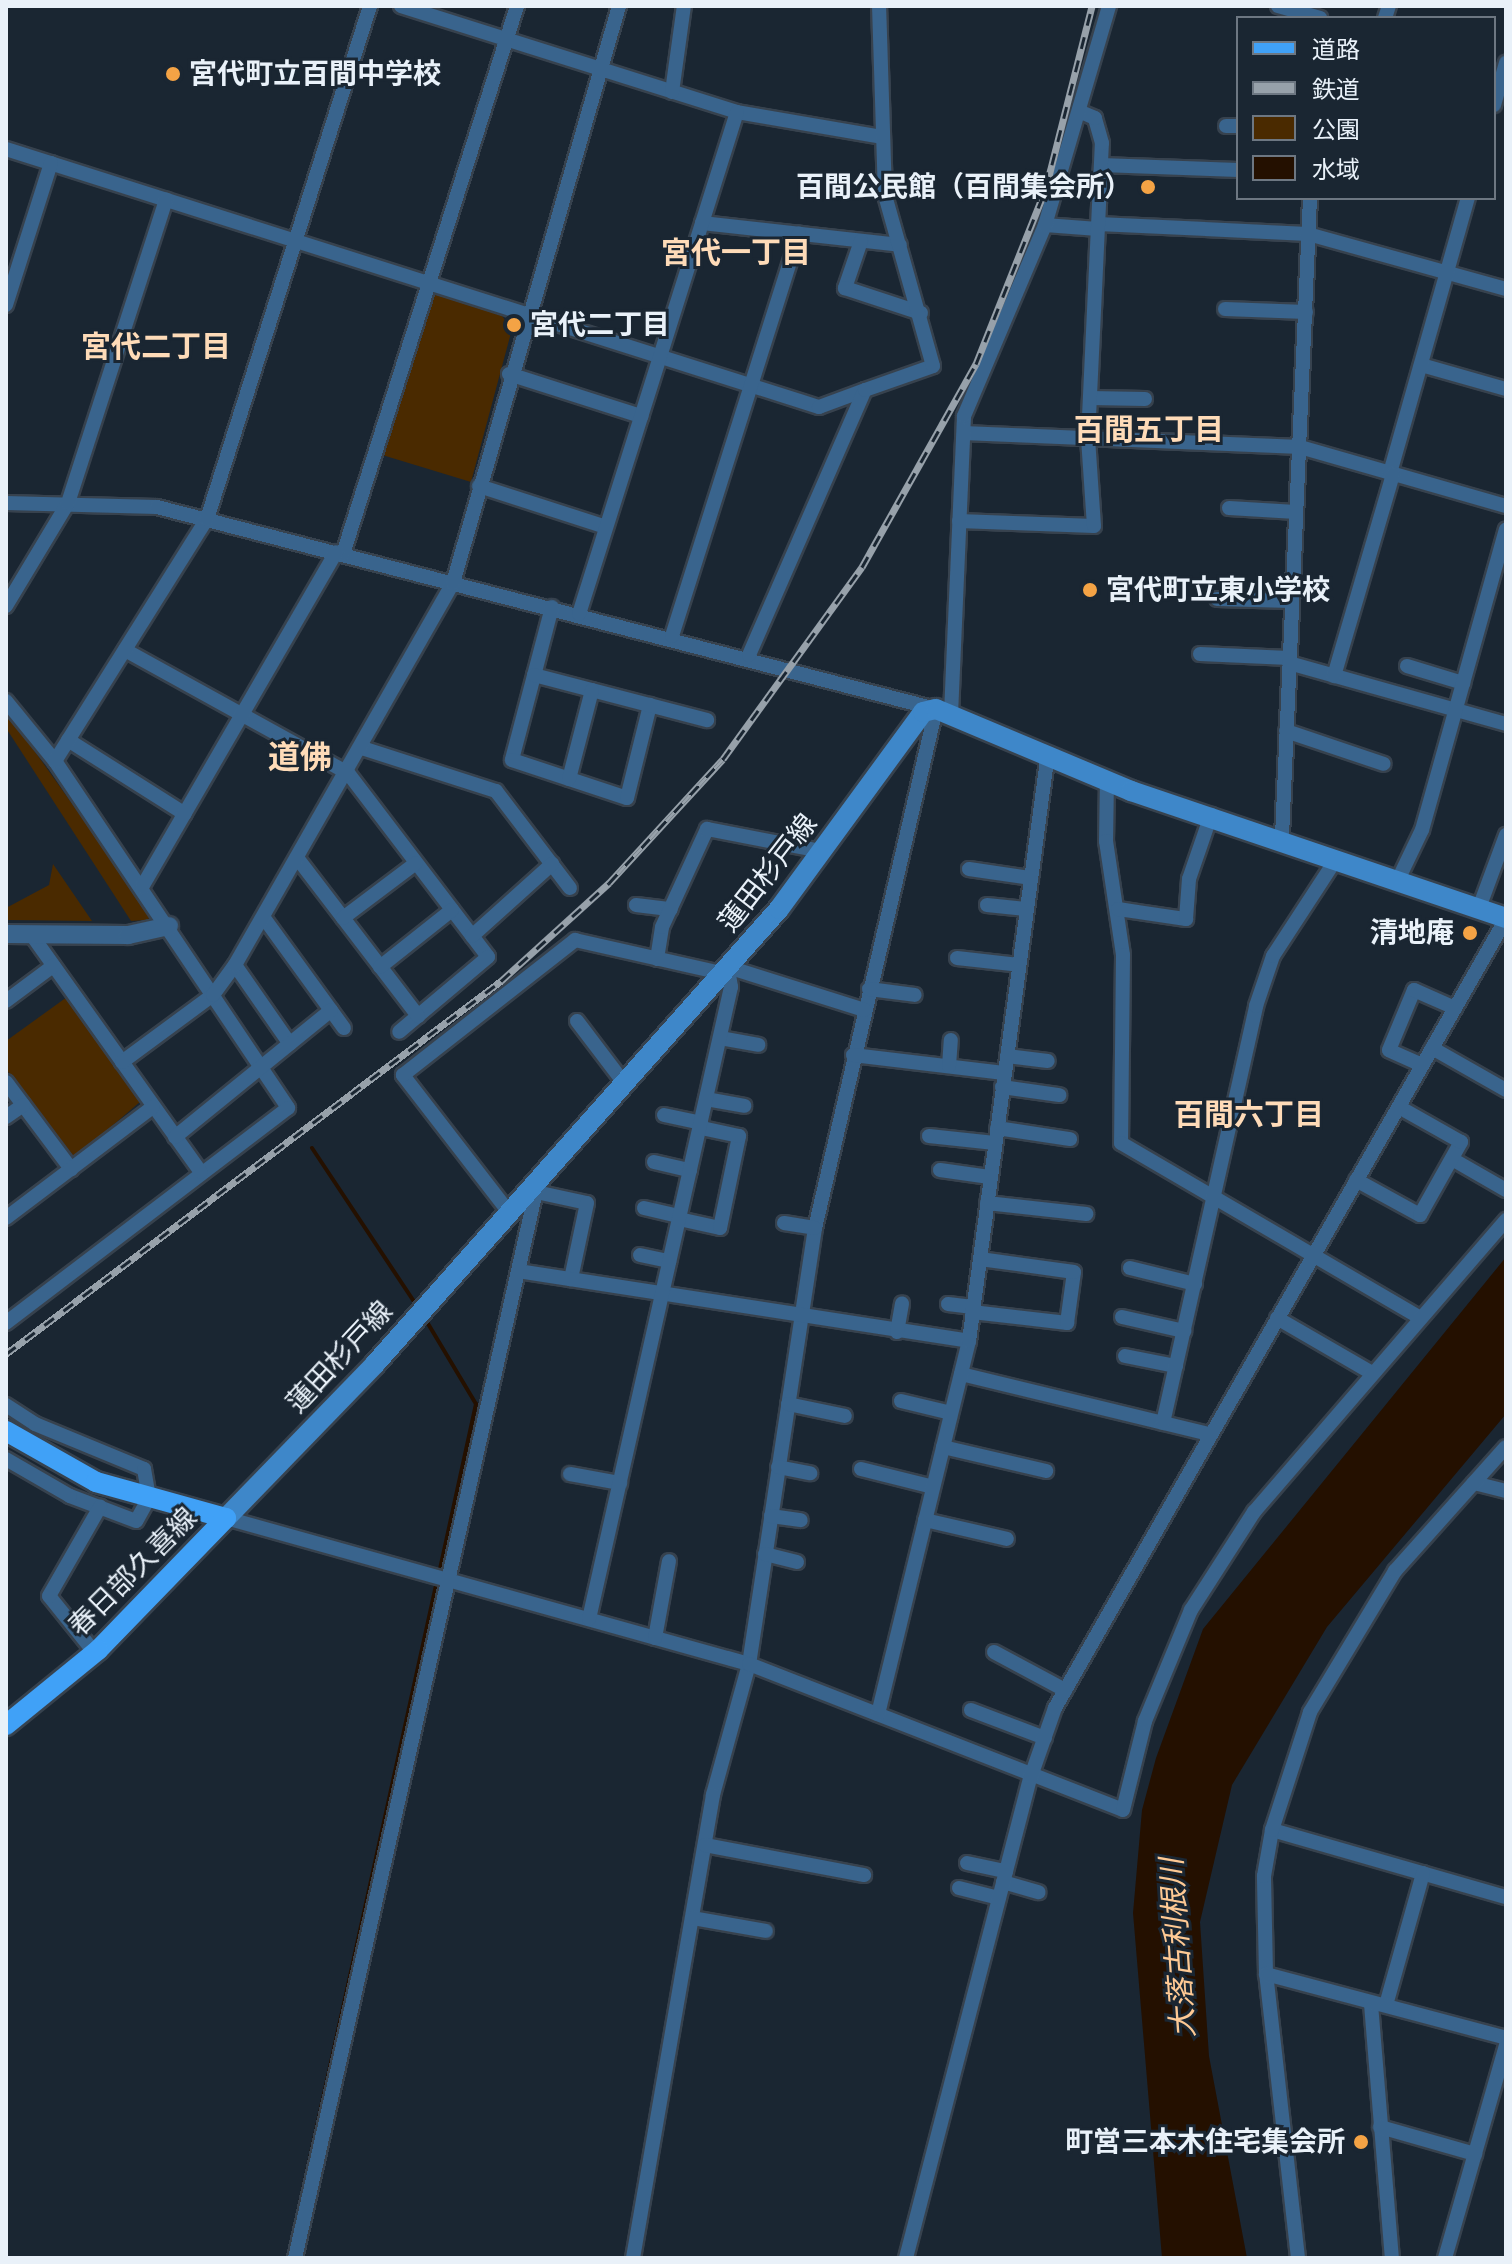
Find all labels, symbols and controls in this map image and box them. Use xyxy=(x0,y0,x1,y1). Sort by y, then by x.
legend xyxy=(1236,16,1496,200)
text: 道路 xyxy=(1312,34,1360,66)
place label: 宮代町立百間中学校 xyxy=(189,57,441,91)
marker: 宮代町立百間中学校 xyxy=(164,65,182,83)
text: 鉄道 xyxy=(1312,74,1360,106)
text: 公園 xyxy=(1312,114,1360,146)
text: 水域 xyxy=(1312,154,1360,186)
place label: 百間公民館（百間集会所） xyxy=(796,170,1132,204)
marker: 百間公民館（百間集会所） xyxy=(1139,178,1157,196)
district label: 宮代一丁目 xyxy=(661,236,811,272)
place label: 宮代二丁目 xyxy=(530,308,670,342)
marker: 宮代二丁目 xyxy=(505,316,523,334)
district label: 宮代二丁目 xyxy=(81,330,231,366)
district label: 百間五丁目 xyxy=(1074,413,1224,449)
place label: 宮代町立東小学校 xyxy=(1106,573,1330,607)
marker: 宮代町立東小学校 xyxy=(1081,581,1099,599)
district label: 道佛 xyxy=(268,739,332,777)
street label: 蓮田杉戸線 xyxy=(712,807,824,939)
place label: 清地庵 xyxy=(1370,916,1454,950)
marker: 清地庵 xyxy=(1461,924,1479,942)
district label: 百間六丁目 xyxy=(1174,1098,1324,1134)
street label: 蓮田杉戸線 xyxy=(280,1294,400,1420)
street label: 春日部久喜線 xyxy=(62,1501,204,1643)
water label: 大落古利根川 xyxy=(1155,1857,1203,2039)
place label: 町営三本木住宅集会所 xyxy=(1065,2125,1345,2159)
marker: 町営三本木住宅集会所 xyxy=(1352,2133,1370,2151)

